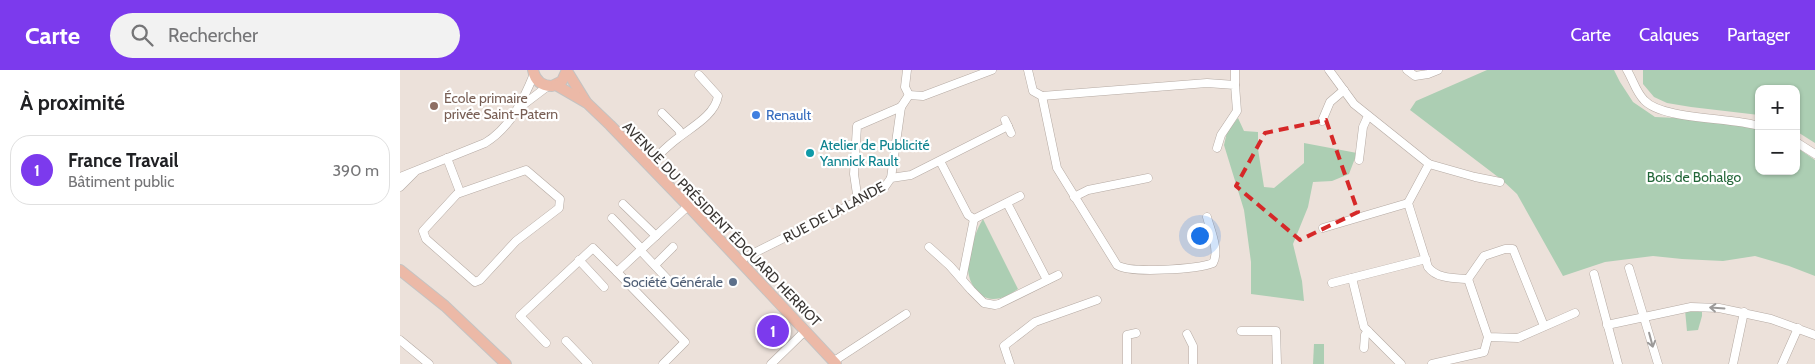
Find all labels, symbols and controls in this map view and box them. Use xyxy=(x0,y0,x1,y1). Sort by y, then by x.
search box xyxy=(110,13,460,58)
text: Carte xyxy=(25,21,80,50)
icon: search xyxy=(128,21,156,49)
text: Rechercher xyxy=(168,24,258,47)
text: Carte xyxy=(1570,24,1611,46)
text: Calques xyxy=(1639,24,1699,46)
text: Partager xyxy=(1727,24,1790,46)
map controls xyxy=(1755,85,1800,175)
button: + xyxy=(1755,85,1800,130)
place label: École primaire privée Saint-Patern xyxy=(444,89,558,123)
text: À proximité xyxy=(20,90,125,115)
marker: École primaire privée Saint-Patern xyxy=(428,100,440,112)
place label: Renault xyxy=(766,106,811,124)
marker: Renault xyxy=(750,109,762,121)
street label: AVENUE DU PRÉSIDENT ÉDOUARD HERRIOT xyxy=(619,118,825,331)
button: − xyxy=(1755,130,1800,175)
place label: Atelier de Publicité Yannick Rault xyxy=(819,136,930,170)
marker: Atelier de Publicité Yannick Rault xyxy=(804,147,816,159)
text: France Travail xyxy=(68,149,179,172)
text: 1 xyxy=(34,161,40,180)
text: 390 m xyxy=(332,161,379,180)
park label: Bois de Bohalgo xyxy=(1647,168,1741,186)
text: Bâtiment public xyxy=(68,172,175,191)
street label: RUE DE LA LANDE xyxy=(780,177,888,246)
your location xyxy=(1187,223,1213,249)
place label: Société Générale xyxy=(623,273,723,291)
marker: Société Générale xyxy=(727,276,739,288)
one-way arrow xyxy=(1709,304,1725,313)
pin: 1 xyxy=(757,312,789,350)
one-way arrow xyxy=(1647,332,1656,348)

